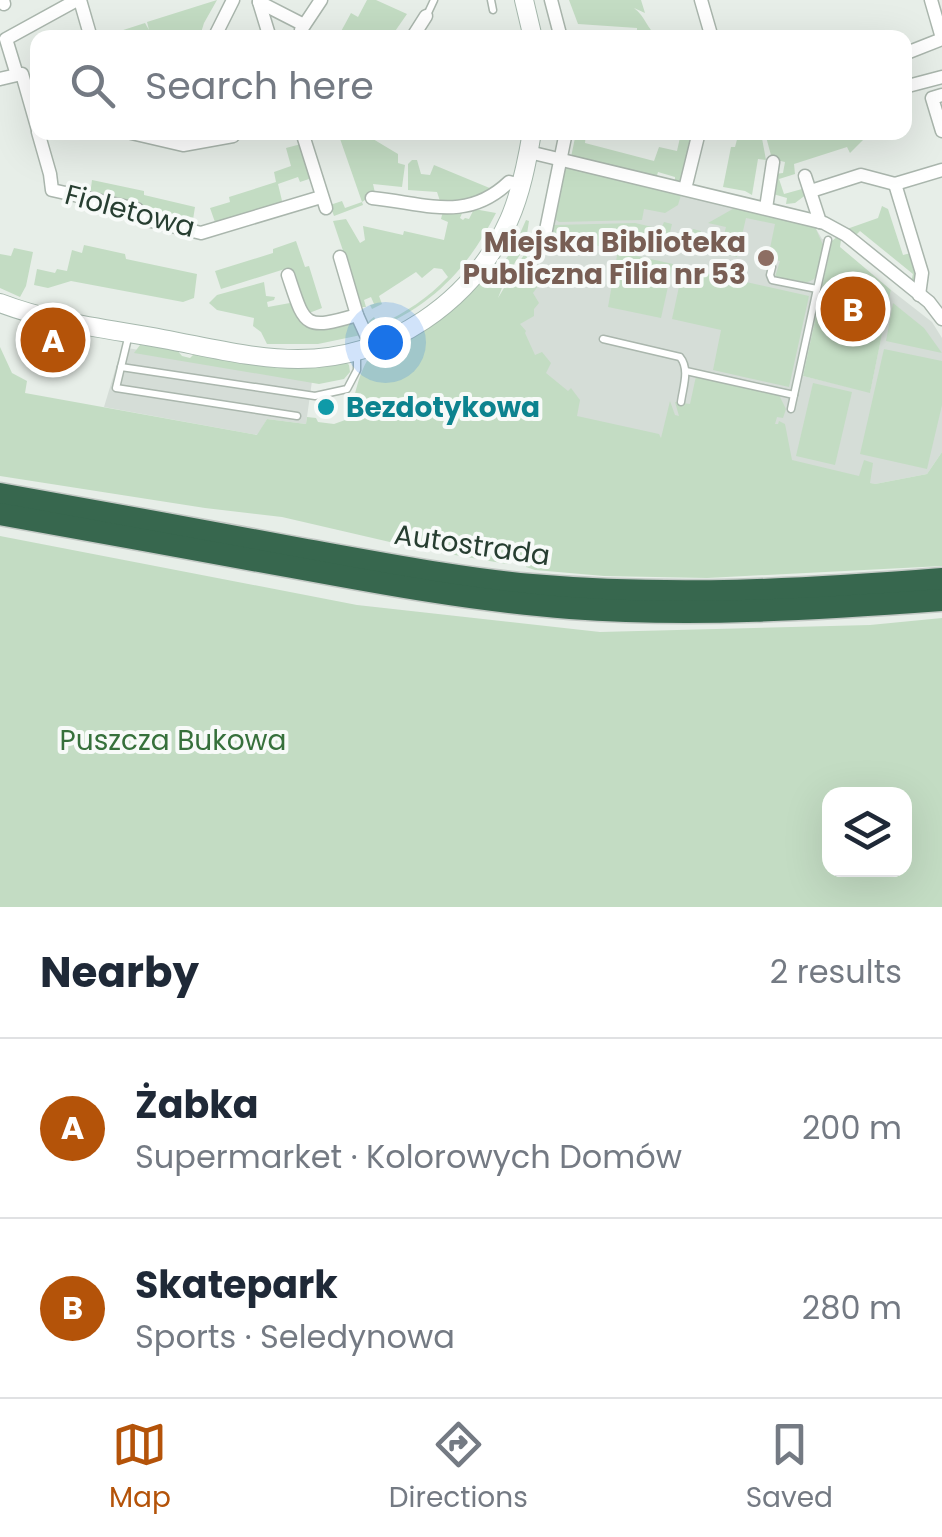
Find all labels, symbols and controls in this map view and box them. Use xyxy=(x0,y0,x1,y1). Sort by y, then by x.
search box xyxy=(30,30,912,140)
icon: search xyxy=(65,58,120,113)
text: Search here xyxy=(145,59,374,112)
street label: Fioletowa xyxy=(61,175,199,247)
place label: Miejska Biblioteka Publiczna Filia nr 53 xyxy=(462,223,746,294)
marker: Miejska Biblioteka Publiczna Filia nr 53 xyxy=(755,247,777,269)
pin: B xyxy=(820,272,886,346)
pin: A xyxy=(20,302,86,378)
your location xyxy=(360,317,411,368)
place label: Bezdotykowa xyxy=(346,388,540,427)
marker: Bezdotykowa xyxy=(315,396,337,418)
street label: Autostrada xyxy=(392,515,552,575)
park label: Puszcza Bukowa xyxy=(60,721,286,760)
map controls xyxy=(822,787,912,877)
button: layers xyxy=(822,787,912,877)
text: Nearby xyxy=(40,943,199,1002)
text: 2 results xyxy=(770,949,902,994)
text: Żabka xyxy=(135,1078,259,1131)
text: A xyxy=(61,1105,84,1150)
text: 200 m xyxy=(802,1105,902,1150)
text: Supermarket · Kolorowych Domów xyxy=(135,1134,682,1179)
text: Skatepark xyxy=(135,1258,338,1311)
text: B xyxy=(62,1285,83,1330)
text: 280 m xyxy=(802,1285,902,1330)
text: Sports · Seledynowa xyxy=(135,1314,455,1359)
tab: Map xyxy=(109,1417,171,1519)
tab: Directions xyxy=(389,1417,528,1519)
tab: Saved xyxy=(746,1417,833,1519)

